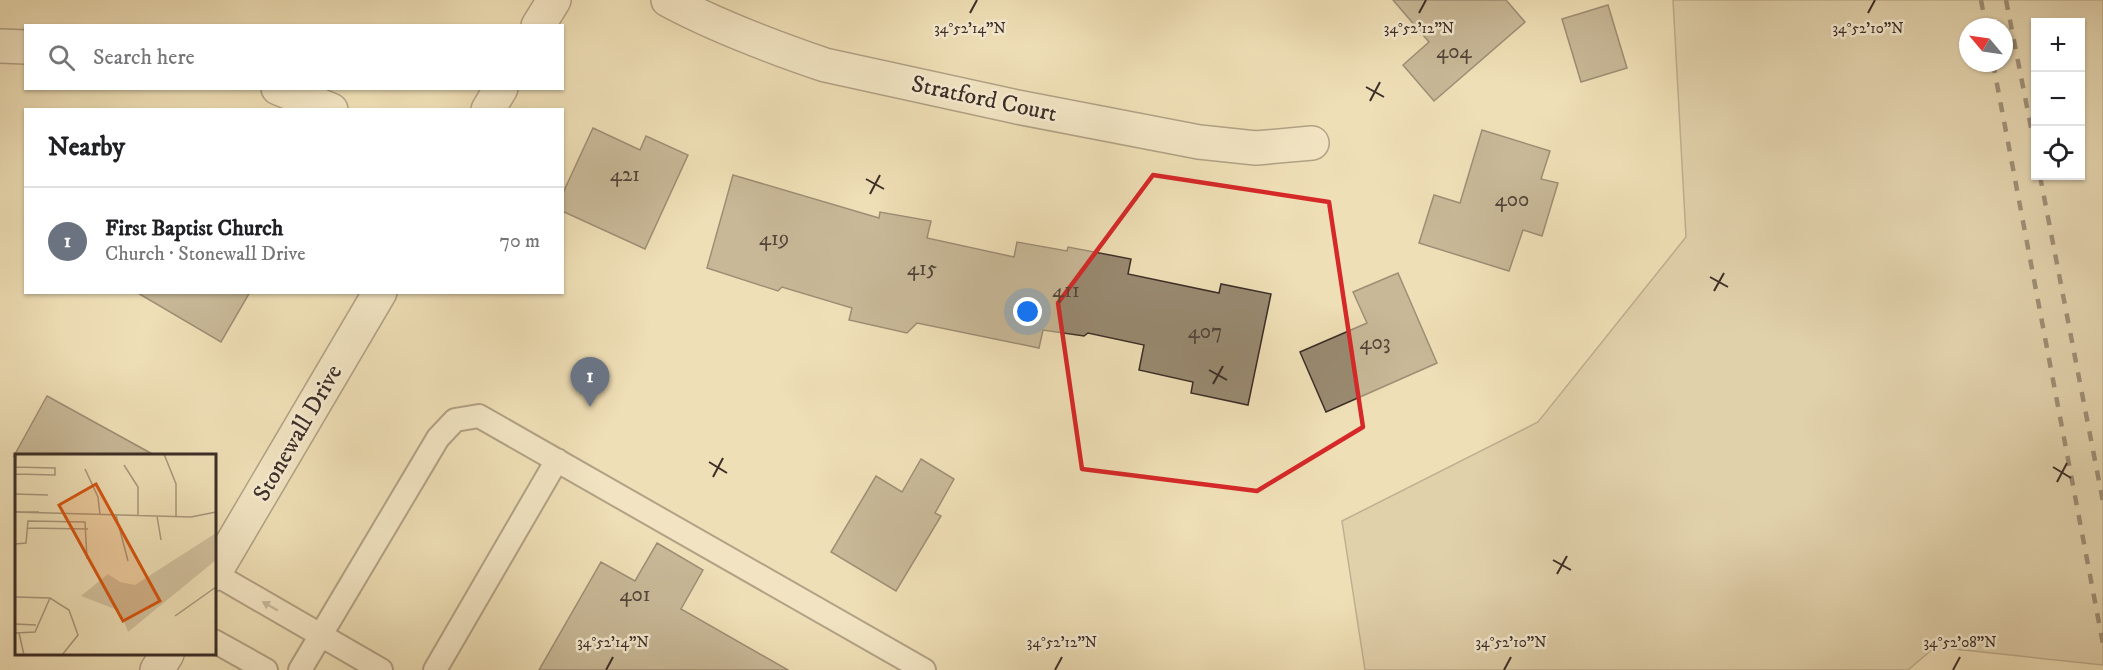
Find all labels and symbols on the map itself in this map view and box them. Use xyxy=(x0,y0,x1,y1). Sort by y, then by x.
north arrow xyxy=(1959,18,2013,72)
text: 34°52'14"N xyxy=(934,19,1006,38)
text: 34°52'12"N xyxy=(1384,19,1454,38)
text: 34°52'10"N xyxy=(1833,19,1903,38)
house number: 404 xyxy=(1436,39,1473,65)
street label: Stratford Court xyxy=(908,69,1060,129)
house number: 421 xyxy=(610,162,640,188)
house number: 400 xyxy=(1495,187,1529,213)
house number: 419 xyxy=(759,226,789,252)
house number: 415 xyxy=(907,256,937,282)
house number: 411 xyxy=(1052,278,1080,304)
your location xyxy=(1013,297,1042,326)
house number: 407 xyxy=(1188,319,1222,345)
house number: 403 xyxy=(1359,330,1391,356)
pin: 1 xyxy=(570,358,610,407)
street label: Stonewall Drive xyxy=(247,359,349,507)
inset map xyxy=(15,454,216,655)
house number: 401 xyxy=(619,582,651,608)
one-way arrow xyxy=(262,600,278,611)
text: 34°52'14"N xyxy=(577,633,649,652)
text: 34°52'12"N xyxy=(1027,633,1097,652)
text: 34°52'10"N xyxy=(1476,633,1546,652)
text: 34°52'08"N xyxy=(1923,633,1997,652)

